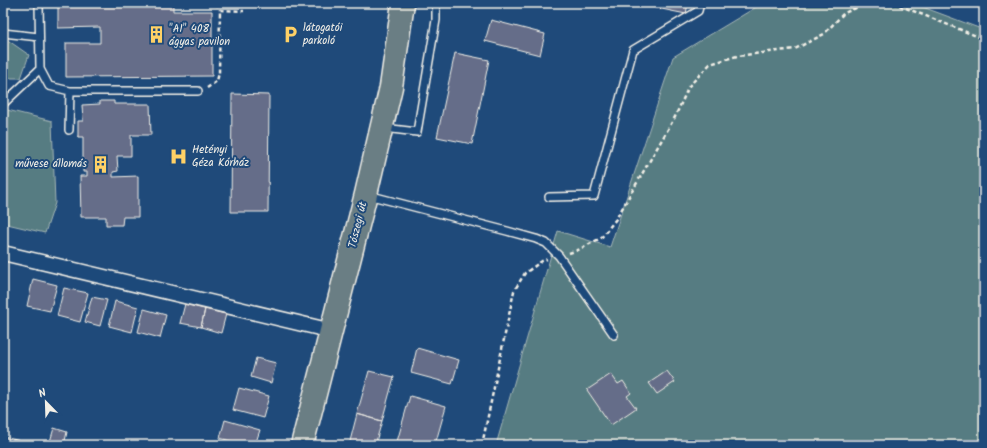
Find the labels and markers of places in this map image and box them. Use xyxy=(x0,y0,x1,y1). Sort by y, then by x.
place label: látogatói parkoló xyxy=(302,19,343,50)
place label: "A1" 408 ágyas pavilon xyxy=(169,20,230,51)
parking icon: látogatói parkoló xyxy=(280,24,300,44)
building icon: "A1" 408 ágyas pavilon xyxy=(146,25,166,45)
place label: Hetényi Géza Kórház xyxy=(192,141,249,172)
hospital icon: Hetényi Géza Kórház xyxy=(169,146,189,166)
building icon: művese állomás xyxy=(90,154,110,174)
place label: művese állomás xyxy=(15,155,87,173)

